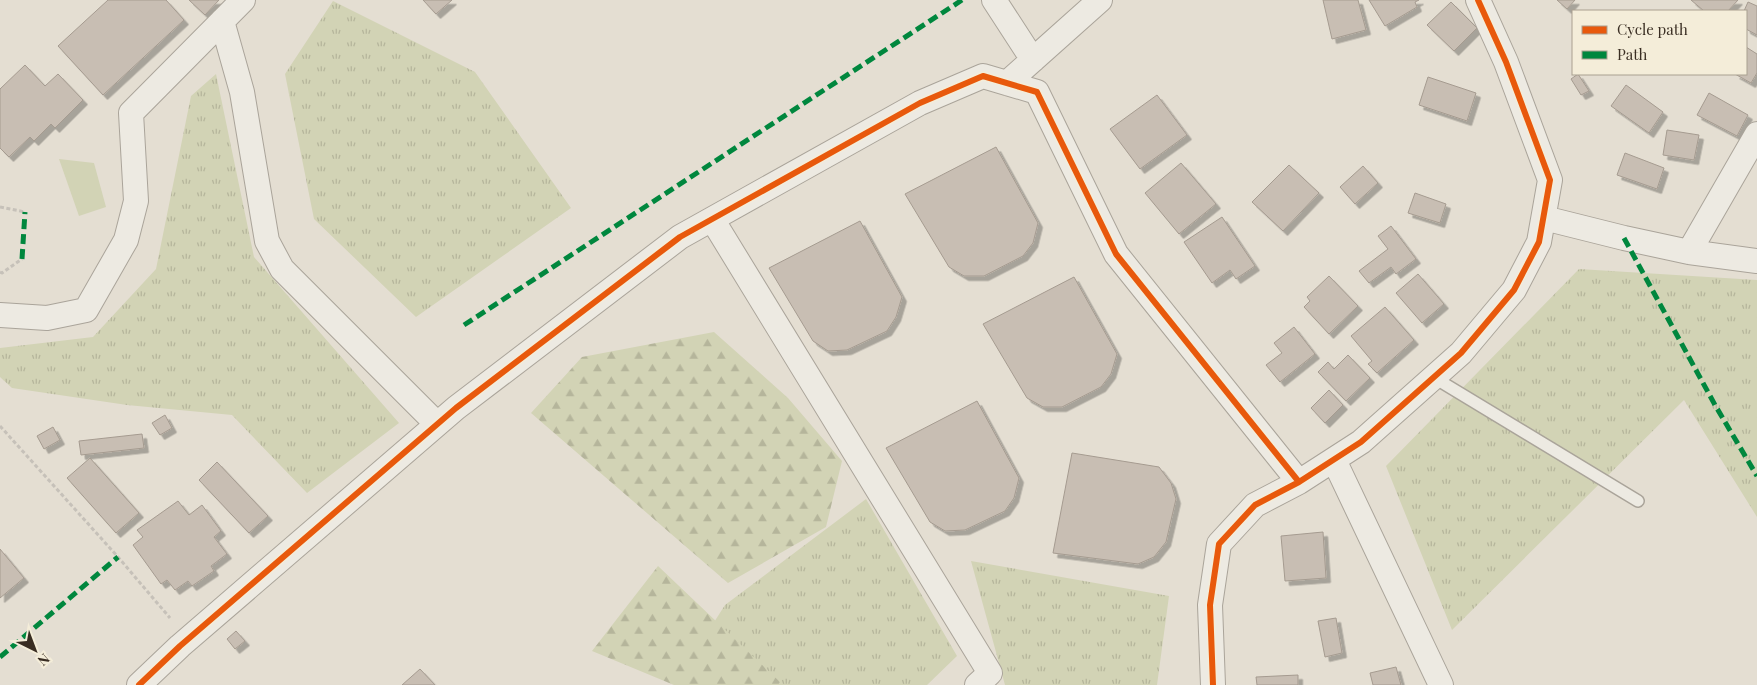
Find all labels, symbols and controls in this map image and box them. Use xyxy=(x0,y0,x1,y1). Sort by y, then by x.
legend xyxy=(1572,10,1747,75)
text: Cycle path xyxy=(1617,19,1688,39)
text: Path xyxy=(1617,44,1647,64)
north arrow xyxy=(10,625,60,675)
text: N xyxy=(34,650,54,670)

